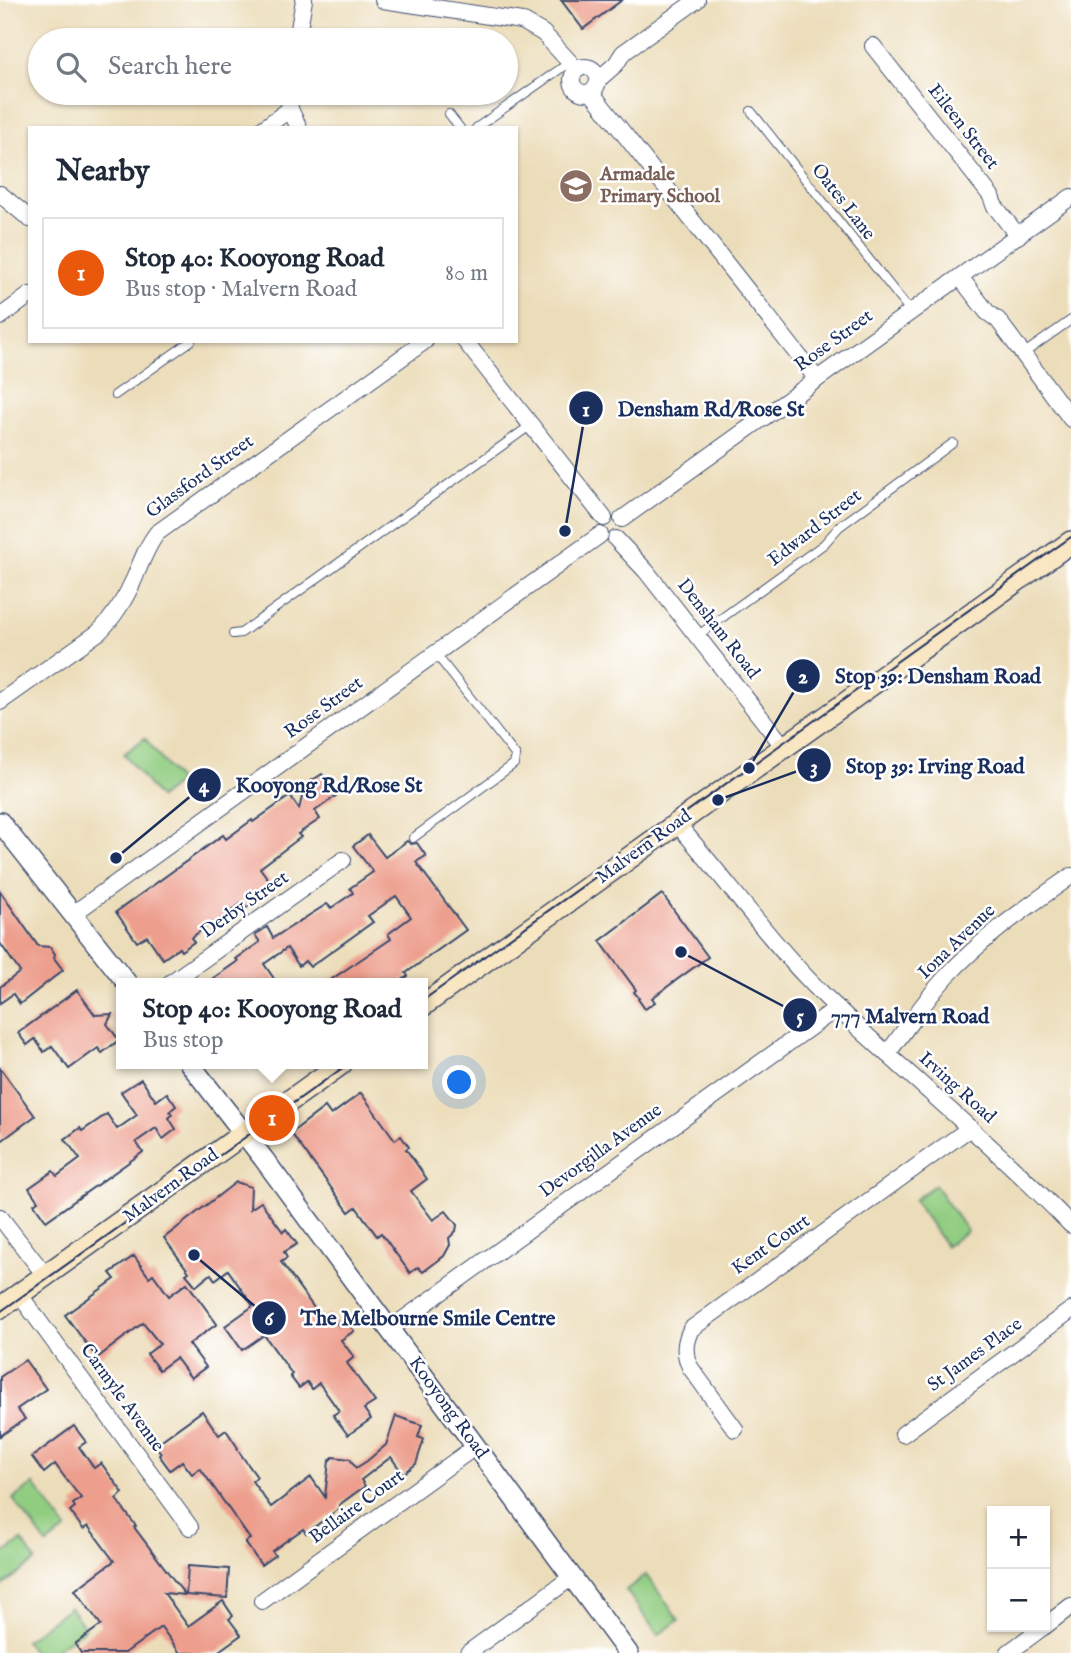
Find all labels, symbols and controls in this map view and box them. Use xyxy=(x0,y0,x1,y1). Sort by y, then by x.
search box xyxy=(28,28,518,105)
icon: search xyxy=(52,48,90,86)
text: Search here xyxy=(108,50,232,83)
street label: Eileen Street xyxy=(922,79,1004,175)
text: Nearby xyxy=(56,153,149,191)
street label: Oates Lane xyxy=(806,159,881,245)
place label: Armadale Primary School xyxy=(599,163,721,209)
school or university icon: Armadale Primary School xyxy=(557,167,595,205)
text: Stop 40: Kooyong Road xyxy=(125,242,384,275)
text: 1 xyxy=(77,259,85,288)
text: 80 m xyxy=(445,259,488,288)
text: Bus stop · Malvern Road xyxy=(125,275,357,304)
street label: Rose Street xyxy=(790,304,878,378)
callout: Densham Rd/Rose St xyxy=(569,387,819,429)
text: 1 xyxy=(582,397,590,424)
text: Densham Rd/Rose St xyxy=(617,397,805,424)
street label: Glassford Street xyxy=(141,430,259,524)
street label: Edward Street xyxy=(763,484,867,572)
street label: Densham Road xyxy=(671,574,765,685)
callout: Stop 39: Densham Road xyxy=(786,655,1055,697)
text: 2 xyxy=(798,664,808,691)
text: Stop 39: Densham Road xyxy=(835,664,1042,691)
street label: Rose Street xyxy=(280,671,368,745)
callout: Stop 39: Irving Road xyxy=(796,744,1038,786)
text: 3 xyxy=(810,754,818,781)
text: Stop 39: Irving Road xyxy=(846,754,1025,781)
callout: Kooyong Rd/Rose St xyxy=(186,764,436,806)
text: 4 xyxy=(199,773,210,800)
text: Kooyong Rd/Rose St xyxy=(236,773,423,800)
street label: Malvern Road xyxy=(592,804,697,890)
street label: Derby Street xyxy=(196,866,294,944)
street label: Iona Avenue xyxy=(913,899,1001,985)
popup xyxy=(116,978,428,1069)
text: Stop 40: Kooyong Road xyxy=(142,993,402,1026)
callout: 777 Malvern Road xyxy=(782,994,1004,1036)
text: 5 xyxy=(796,1004,804,1031)
text: 777 Malvern Road xyxy=(831,1004,990,1031)
text: Bus stop xyxy=(142,1026,223,1055)
street label: Irving Road xyxy=(913,1047,1001,1130)
your location xyxy=(442,1065,476,1099)
pin: 1 xyxy=(249,1092,295,1144)
street label: Devorgilla Avenue xyxy=(535,1098,667,1204)
street label: Malvern Road xyxy=(119,1143,224,1229)
street label: Kent Court xyxy=(727,1209,815,1281)
callout: The Melbourne Smile Centre xyxy=(252,1297,570,1339)
text: 6 xyxy=(265,1306,275,1333)
text: The Melbourne Smile Centre xyxy=(300,1306,556,1333)
street label: St James Place xyxy=(923,1312,1027,1397)
street label: Carmyle Avenue xyxy=(75,1339,170,1457)
street label: Kooyong Road xyxy=(403,1352,494,1465)
street label: Bellaire Court xyxy=(305,1464,410,1550)
map controls xyxy=(987,1506,1050,1632)
button: + xyxy=(987,1506,1050,1569)
button: − xyxy=(987,1569,1050,1632)

